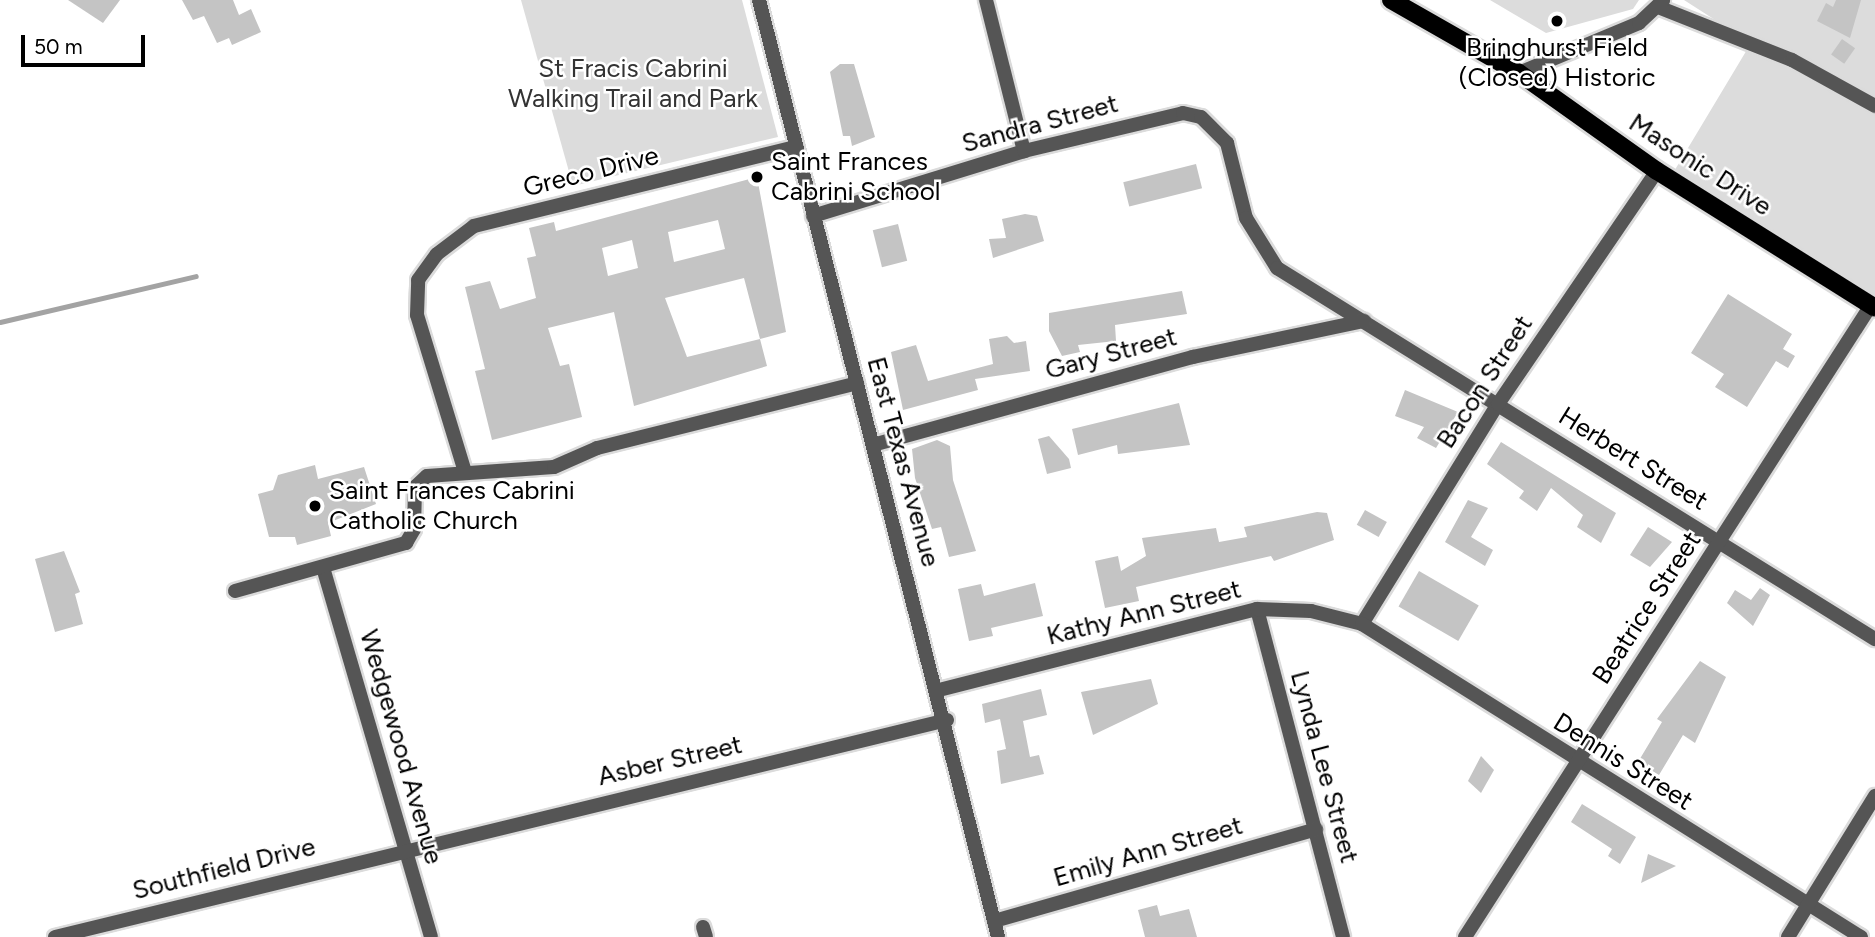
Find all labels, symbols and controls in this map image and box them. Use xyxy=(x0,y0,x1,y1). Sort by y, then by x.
marker: Bringhurst Field (Closed) Historic xyxy=(1549,13,1565,29)
scale bar xyxy=(24,21,149,65)
place label: Bringhurst Field (Closed) Historic xyxy=(1458,32,1656,94)
text: 50 m xyxy=(34,34,83,59)
park label: St Fracis Cabrini Walking Trail and Park xyxy=(508,53,758,114)
street label: Sandra Street xyxy=(959,88,1121,160)
street label: Masonic Drive xyxy=(1623,107,1777,223)
street label: Greco Drive xyxy=(520,140,662,204)
place label: Saint Frances Cabrini School xyxy=(771,146,940,208)
marker: Saint Frances Cabrini School xyxy=(749,169,765,185)
street label: Bacon Street xyxy=(1431,310,1539,454)
street label: Gary Street xyxy=(1042,321,1180,387)
street label: East Texas Avenue xyxy=(860,354,946,570)
street label: Herbert Street xyxy=(1553,401,1713,517)
place label: Saint Frances Cabrini Catholic Church xyxy=(329,475,575,536)
marker: Saint Frances Cabrini Catholic Church xyxy=(307,498,323,514)
street label: Beatrice Street xyxy=(1586,526,1708,690)
street label: Kathy Ann Street xyxy=(1044,574,1244,652)
street label: Wedgewood Avenue xyxy=(353,626,449,868)
street label: Lynda Lee Street xyxy=(1283,668,1365,866)
street label: Dennis Street xyxy=(1548,707,1698,817)
street label: Asber Street xyxy=(595,729,745,793)
street label: Emily Ann Street xyxy=(1050,810,1246,894)
street label: Southfield Drive xyxy=(129,831,319,907)

